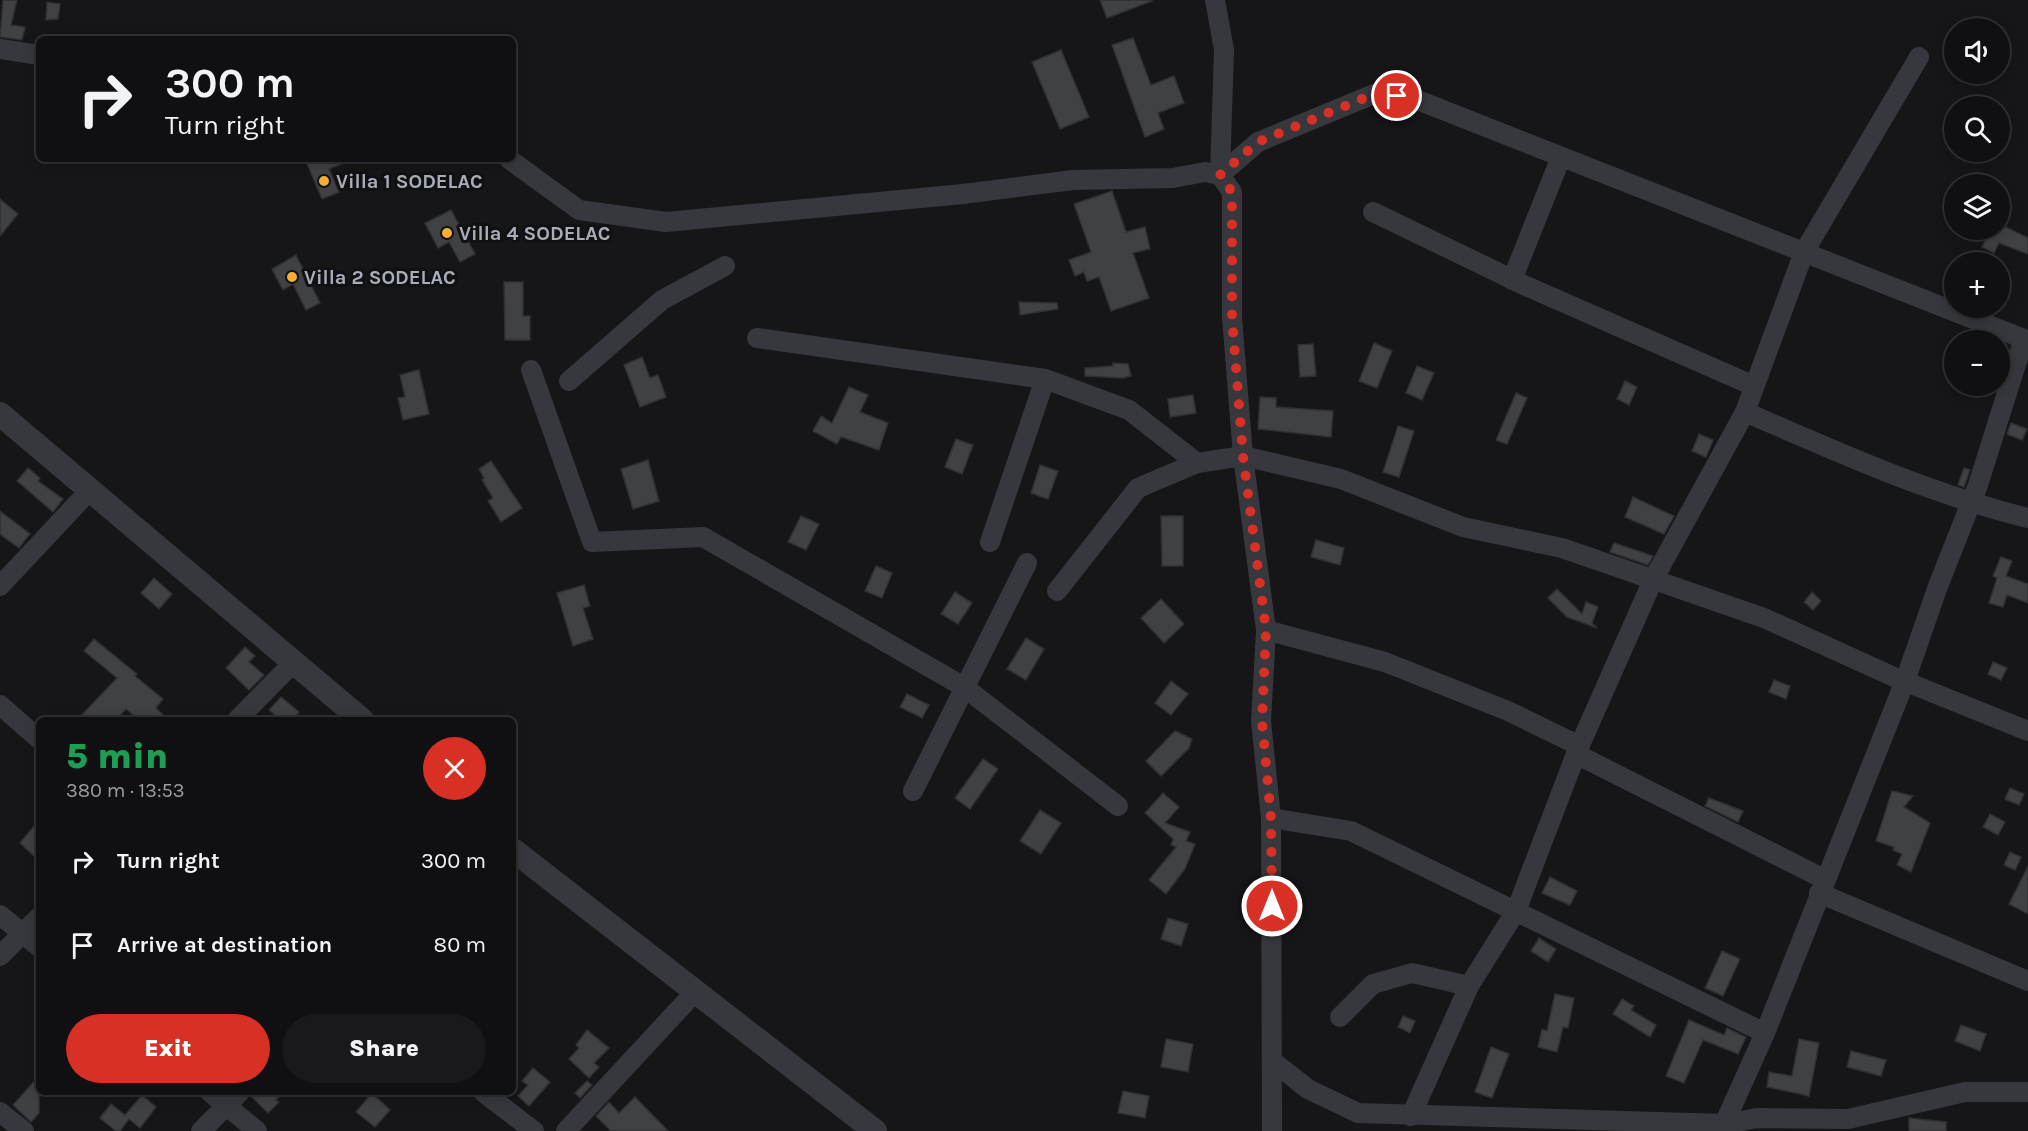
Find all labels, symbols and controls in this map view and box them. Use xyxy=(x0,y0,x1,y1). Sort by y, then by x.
map controls xyxy=(1944,18,2010,396)
button: sound xyxy=(1944,18,2010,84)
text: 300 m xyxy=(165,58,295,108)
icon: right xyxy=(66,60,144,138)
pin xyxy=(1371,70,1422,121)
icon: arrive xyxy=(1380,79,1413,112)
button: search xyxy=(1944,96,2010,162)
text: Turn right xyxy=(165,109,285,141)
place label: Villa 1 SODELAC xyxy=(336,170,483,193)
marker: Villa 1 SODELAC xyxy=(317,174,331,188)
button: layers xyxy=(1944,174,2010,240)
place label: Villa 4 SODELAC xyxy=(459,222,610,245)
marker: Villa 4 SODELAC xyxy=(440,226,454,240)
button: + xyxy=(1944,252,2010,318)
place label: Villa 2 SODELAC xyxy=(304,266,456,289)
marker: Villa 2 SODELAC xyxy=(285,270,299,284)
button: − xyxy=(1944,330,2010,396)
text: 5 min xyxy=(66,735,168,777)
button: close xyxy=(423,737,486,800)
text: 380 m · 13:53 xyxy=(66,779,185,802)
icon: right xyxy=(66,845,99,878)
text: Turn right xyxy=(117,848,220,874)
text: 300 m xyxy=(421,848,486,874)
position arrow xyxy=(1240,874,1304,938)
icon: arrive xyxy=(66,929,99,962)
text: Arrive at destination xyxy=(117,932,332,958)
text: 80 m xyxy=(434,932,486,958)
button: Exit xyxy=(66,1014,270,1083)
button: Share xyxy=(282,1014,486,1083)

